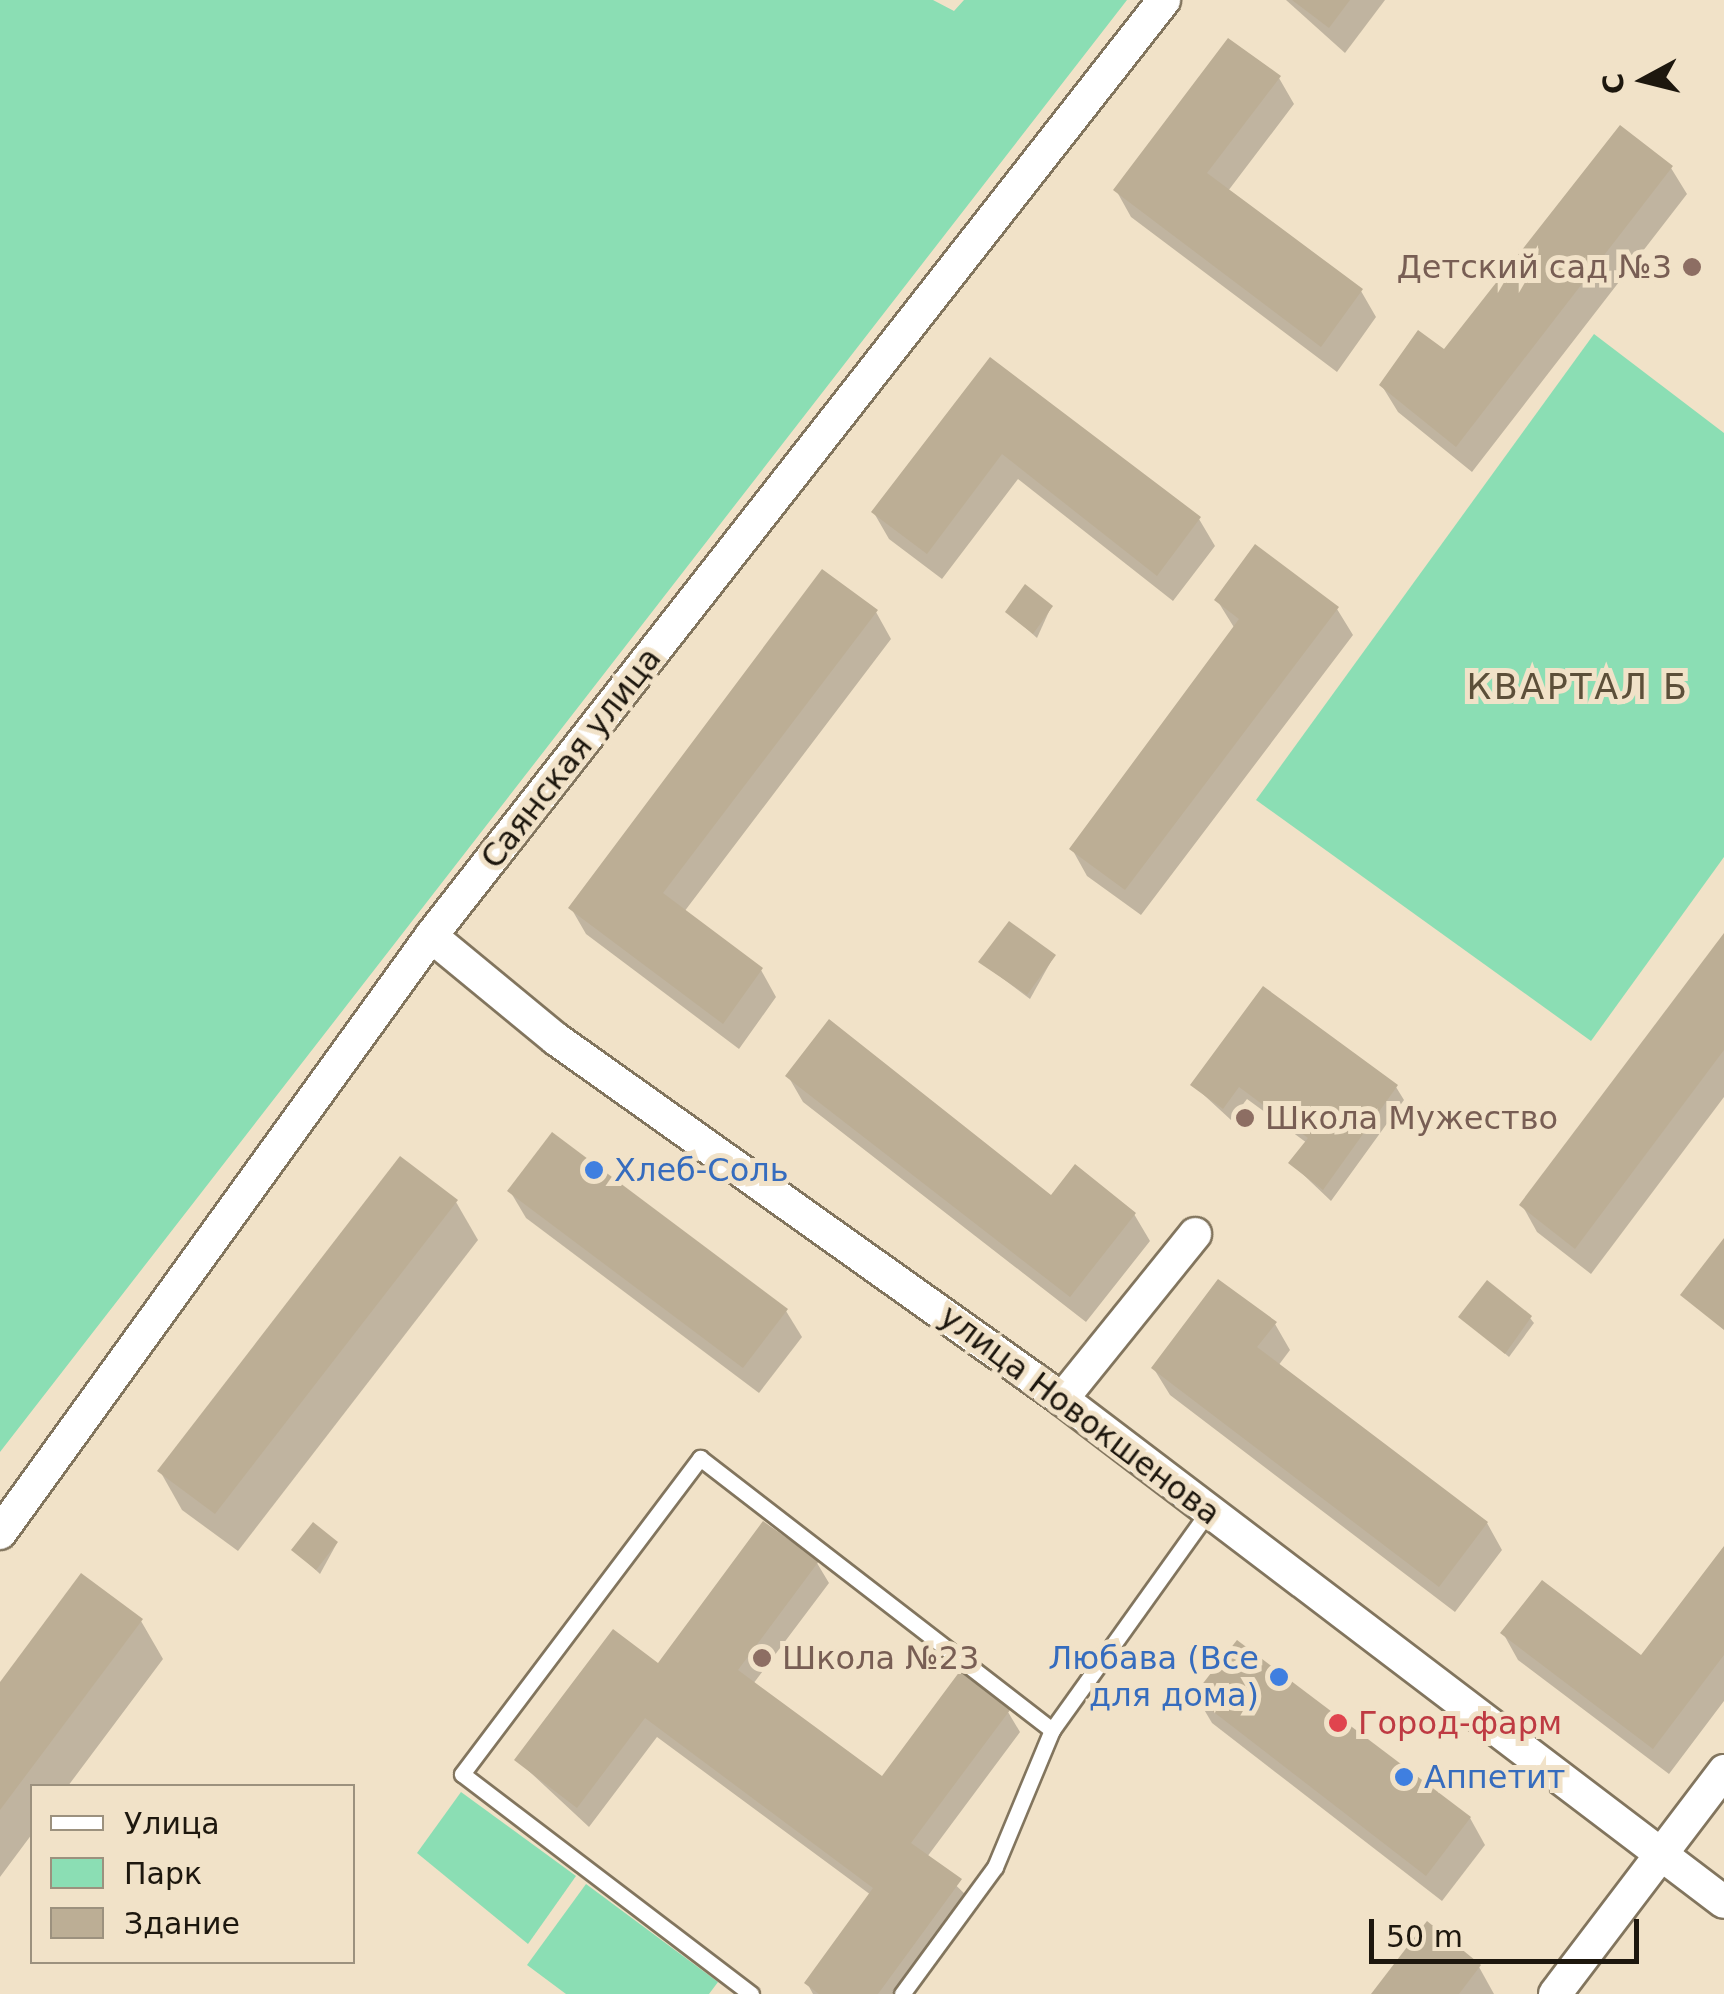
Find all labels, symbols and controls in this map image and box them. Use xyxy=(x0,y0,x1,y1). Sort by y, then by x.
north arrow xyxy=(1594,30,1694,130)
text: С xyxy=(1596,72,1631,96)
place label: Детский сад №3 xyxy=(1397,248,1672,286)
marker: Детский сад №3 xyxy=(1681,256,1703,278)
street label: Саянская улица xyxy=(473,640,669,876)
district label: КВАРТАЛ Б xyxy=(1466,666,1690,708)
place label: Школа Мужество xyxy=(1265,1099,1558,1137)
marker: Школа Мужество xyxy=(1234,1107,1256,1129)
place label: Хлеб-Соль xyxy=(614,1151,789,1189)
marker: Хлеб-Соль xyxy=(583,1159,605,1181)
street label: улица Новокшенова xyxy=(932,1297,1228,1533)
place label: Школа №23 xyxy=(782,1639,979,1677)
place label: Любава (Все для дома) xyxy=(1048,1640,1259,1715)
marker: Школа №23 xyxy=(751,1647,773,1669)
marker: Любава (Все для дома) xyxy=(1268,1666,1290,1688)
place label: Город-фарм xyxy=(1358,1704,1562,1742)
marker: Город-фарм xyxy=(1327,1712,1349,1734)
place label: Аппетит xyxy=(1424,1758,1566,1796)
marker: Аппетит xyxy=(1393,1766,1415,1788)
legend xyxy=(30,1784,355,1964)
text: Улица xyxy=(124,1806,220,1841)
text: Парк xyxy=(124,1856,202,1891)
scale bar xyxy=(1374,1899,1644,1961)
text: Здание xyxy=(124,1906,240,1941)
text: 50 m xyxy=(1386,1919,1463,1954)

